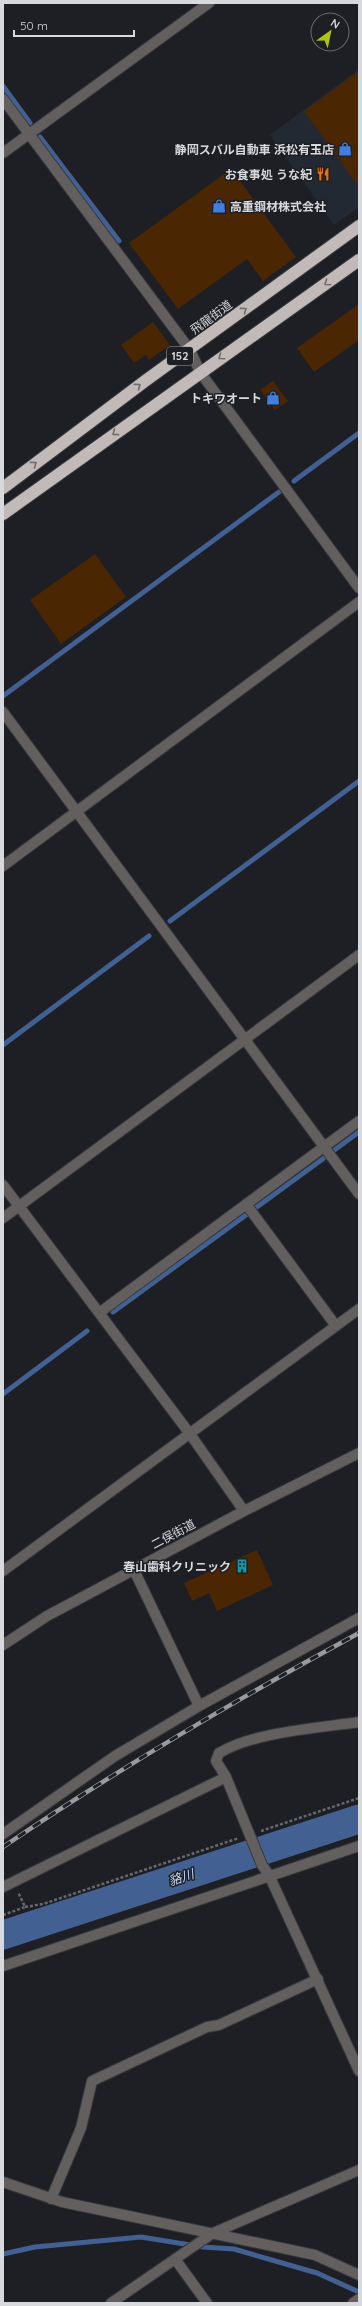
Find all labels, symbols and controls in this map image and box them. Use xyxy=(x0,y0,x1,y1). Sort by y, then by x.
scale bar xyxy=(14,12,134,38)
north arrow xyxy=(310,12,350,52)
text: N xyxy=(328,16,343,32)
text: 50 m xyxy=(20,18,48,33)
shop icon: 静岡スバル自動車 浜松有玉店 xyxy=(337,141,353,157)
place label: 静岡スバル自動車 浜松有玉店 xyxy=(175,142,334,157)
restaurant icon: お食事処 うな紀 xyxy=(315,166,331,182)
place label: お食事処 うな紀 xyxy=(225,167,313,182)
shop icon: 高重鋼材株式会社 xyxy=(211,198,227,214)
place label: 高重鋼材株式会社 xyxy=(230,199,326,214)
one-way arrow xyxy=(324,278,331,286)
street label: 飛龍街道 xyxy=(187,297,235,337)
one-way arrow xyxy=(239,308,246,315)
road number: 152 xyxy=(167,347,193,365)
one-way arrow xyxy=(218,352,225,359)
one-way arrow xyxy=(134,383,141,391)
shop icon: トキワオート xyxy=(265,390,281,406)
place label: トキワオート xyxy=(190,391,262,406)
one-way arrow xyxy=(112,428,119,436)
one-way arrow xyxy=(30,462,37,469)
street label: 二俣街道 xyxy=(148,1516,198,1552)
building icon: 春山歯科クリニック xyxy=(234,1558,250,1574)
place label: 春山歯科クリニック xyxy=(123,1559,231,1574)
water label: 貉川 xyxy=(166,1865,198,1889)

